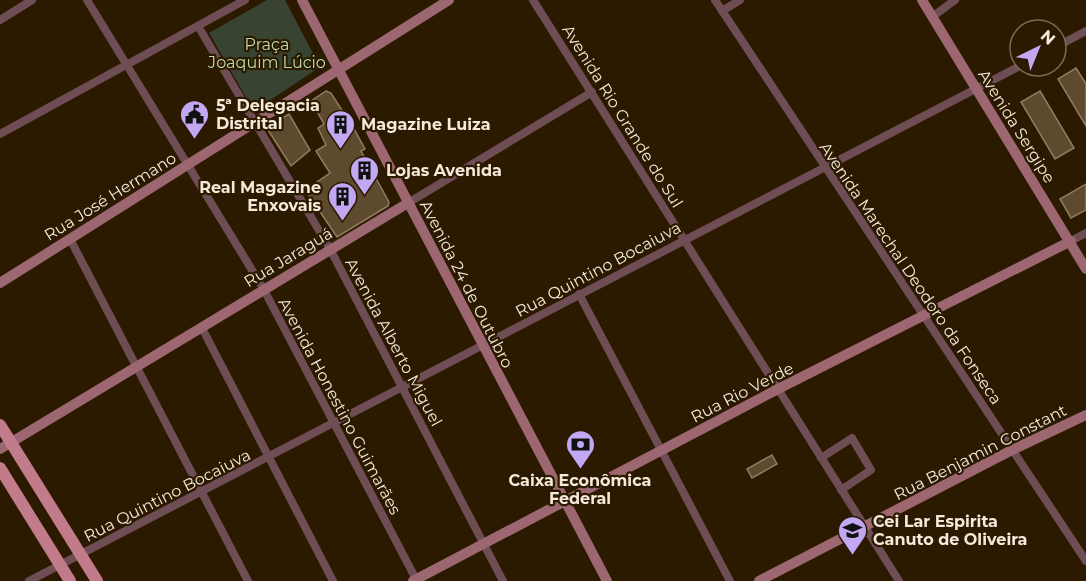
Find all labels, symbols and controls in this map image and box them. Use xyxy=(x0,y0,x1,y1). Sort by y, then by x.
north arrow xyxy=(1008,18,1068,78)
street label: Avenida Rio Grande do Sul xyxy=(558,21,687,211)
text: N xyxy=(1037,26,1059,49)
park label: Praça Joaquim Lúcio xyxy=(207,35,326,72)
street label: Avenida Sergipe xyxy=(974,66,1059,187)
place label: 5ª Delegacia Distrital xyxy=(216,96,320,133)
public building icon: 5ª Delegacia Distrital xyxy=(179,98,211,140)
building icon: Magazine Luiza xyxy=(324,108,356,150)
place label: Magazine Luiza xyxy=(361,115,491,134)
street label: Avenida Marechal Deodoro da Fonseca xyxy=(815,139,1006,408)
street label: Rua José Hermano xyxy=(41,148,180,245)
building icon: Lojas Avenida xyxy=(349,154,381,196)
place label: Lojas Avenida xyxy=(386,161,502,180)
place label: Real Magazine Enxovais xyxy=(199,178,322,215)
building icon: Real Magazine Enxovais xyxy=(326,180,358,222)
street label: Avenida 24 de Outubro xyxy=(416,197,517,371)
street label: Rua Quintino Bocaiuva xyxy=(512,218,684,321)
street label: Rua Jaraguá xyxy=(241,224,336,291)
street label: Avenida Alberto Miguel xyxy=(341,255,446,429)
street label: Avenida Honestino Guimarães xyxy=(274,295,405,518)
street label: Rua Rio Verde xyxy=(688,358,797,427)
street label: Rua Benjamin Constant xyxy=(891,400,1070,504)
bank icon: Caixa Econômica Federal xyxy=(564,428,596,470)
street label: Rua Quintino Bocaiuva xyxy=(81,445,254,546)
place label: Caixa Econômica Federal xyxy=(508,471,652,508)
place label: Cei Lar Espirita Canuto de Oliveira xyxy=(873,512,1027,549)
school or university icon: Cei Lar Espirita Canuto de Oliveira xyxy=(836,514,868,556)

